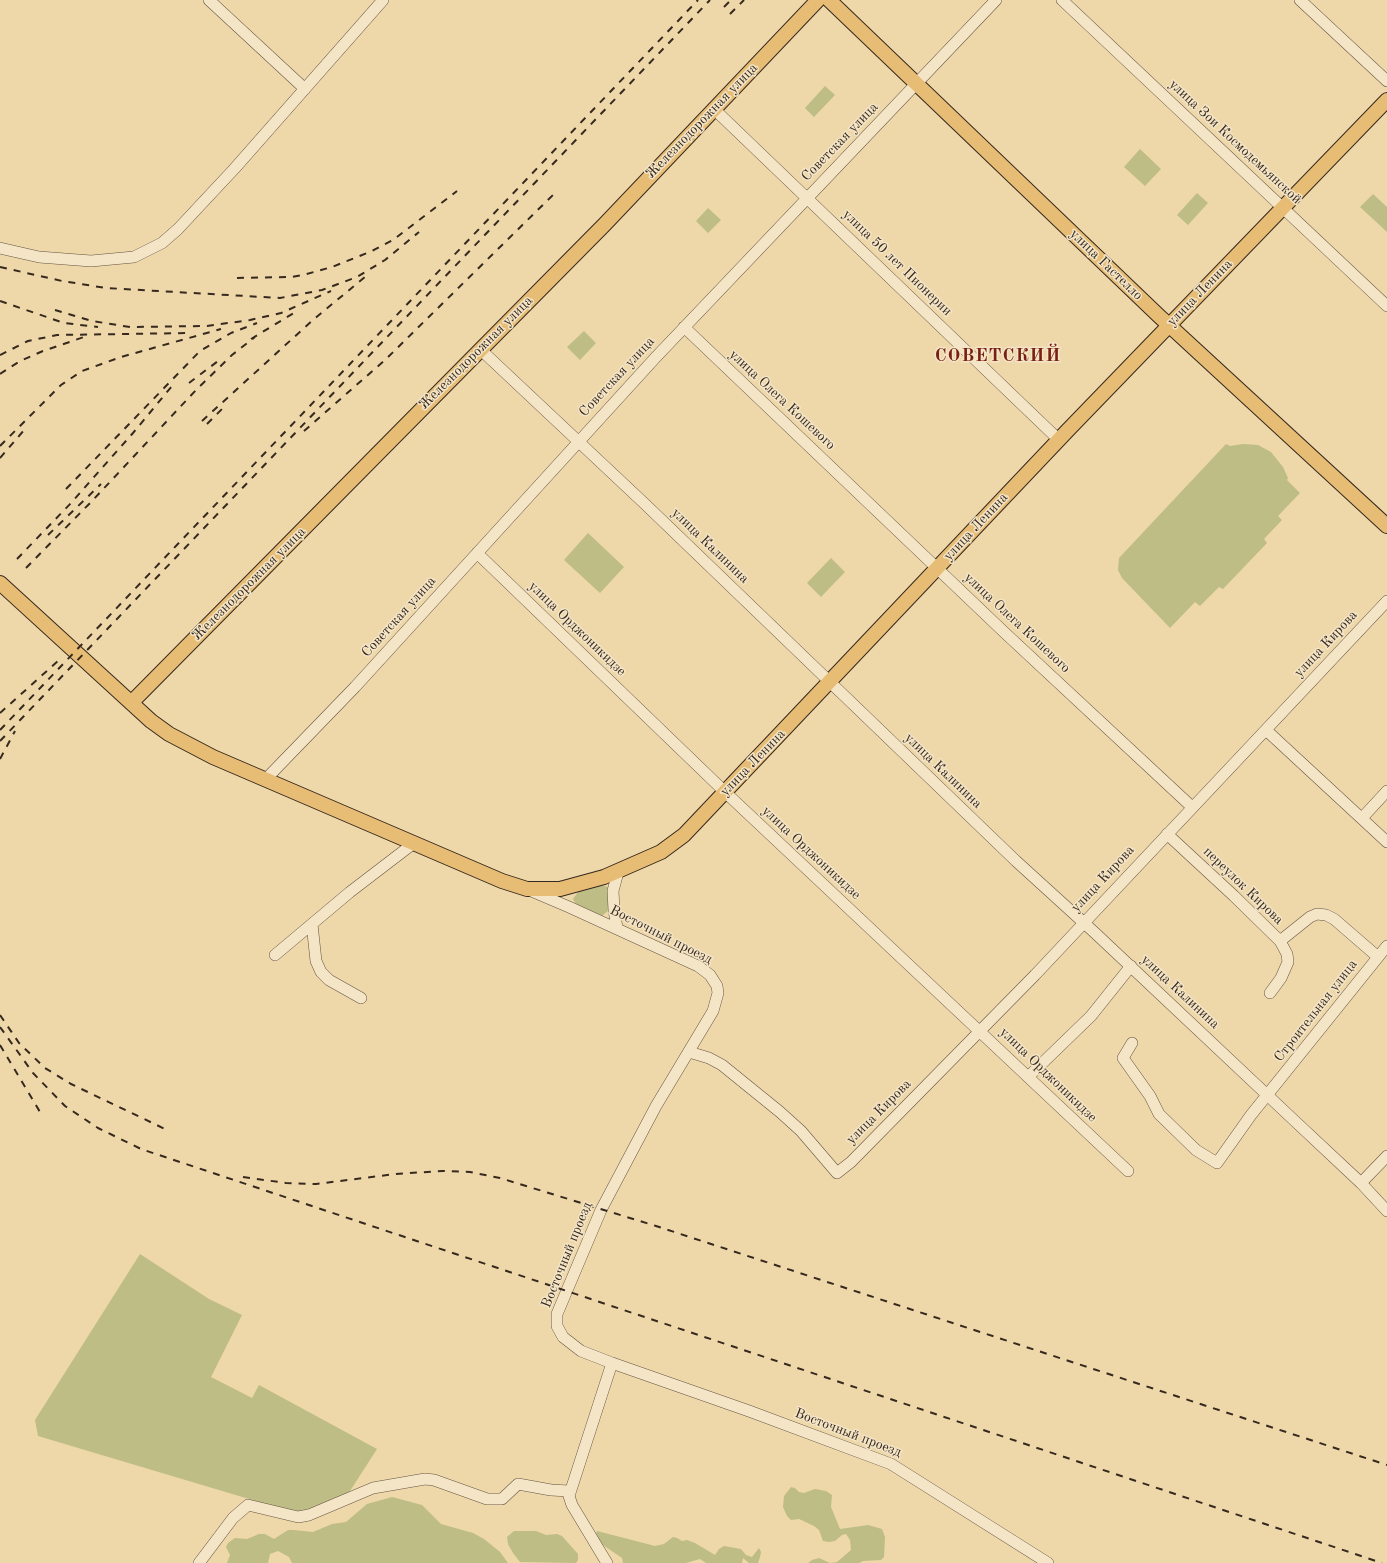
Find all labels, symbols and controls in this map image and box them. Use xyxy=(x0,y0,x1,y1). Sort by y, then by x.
street label: Железнодорожная улица xyxy=(642,60,762,182)
street label: улица Зои Космодемьянской xyxy=(1165,76,1305,208)
street label: Советская улица xyxy=(798,99,882,185)
street label: улица 50 лет Пионерии xyxy=(839,206,955,320)
street label: улица Гастелло xyxy=(1066,226,1146,304)
street label: улица Ленина xyxy=(1164,256,1236,330)
street label: Железнодорожная улица xyxy=(416,293,536,413)
street label: Советская улица xyxy=(576,334,658,420)
district label: СОВЕТСКИЙ xyxy=(935,345,1061,367)
street label: улица Олега Кошевого xyxy=(725,346,839,454)
street label: улица Ленина xyxy=(940,490,1012,564)
street label: улица Калинина xyxy=(668,505,752,587)
street label: Железнодорожная улица xyxy=(189,524,309,644)
street label: улица Олега Кошевого xyxy=(960,569,1074,677)
street label: Советская улица xyxy=(358,573,440,661)
street label: улица Орджоникидзе xyxy=(525,578,629,680)
street label: улица Кирова xyxy=(1291,607,1361,681)
street label: улица Ленина xyxy=(717,726,789,800)
street label: улица Калинина xyxy=(901,730,985,812)
street label: улица Орджоникидзе xyxy=(758,803,864,903)
street label: улица Кирова xyxy=(1068,842,1138,916)
street label: переулок Кирова xyxy=(1199,844,1287,928)
street label: Восточный проезд xyxy=(607,902,715,968)
street label: улица Калинина xyxy=(1137,951,1223,1033)
street label: Строительная улица xyxy=(1271,956,1361,1066)
street label: улица Орджоникидзе xyxy=(996,1024,1100,1126)
street label: улица Кирова xyxy=(843,1076,915,1148)
street label: Восточный проезд xyxy=(538,1200,596,1310)
street label: Восточный проезд xyxy=(792,1405,904,1461)

